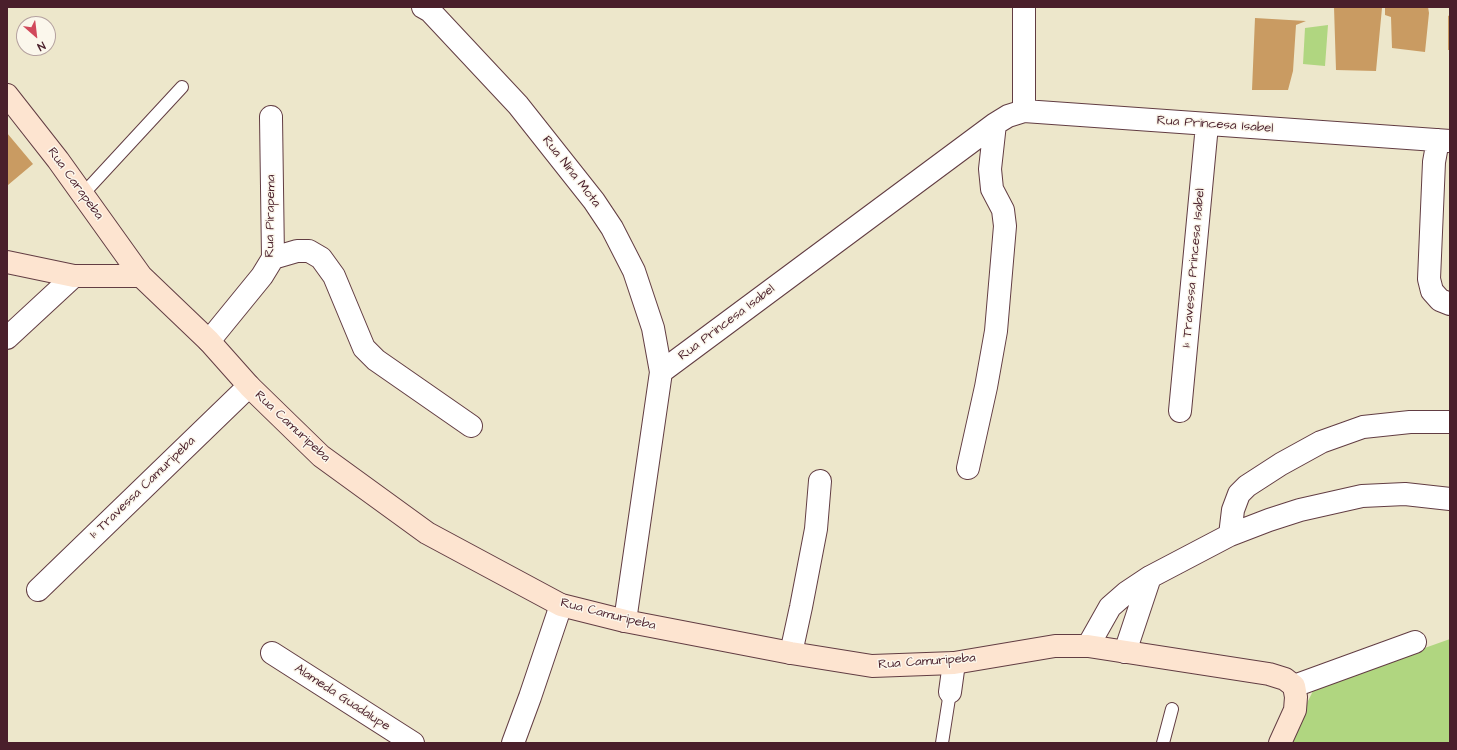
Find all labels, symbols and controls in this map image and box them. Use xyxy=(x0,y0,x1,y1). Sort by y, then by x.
north arrow xyxy=(16,16,56,56)
text: N xyxy=(35,38,48,54)
street label: Rua Princesa Isabel xyxy=(1156,113,1274,137)
street label: Rua Nina Mota xyxy=(538,133,604,211)
street label: Rua Carapeba xyxy=(44,145,106,223)
street label: Rua Pirapema xyxy=(262,175,280,257)
street label: 1ª Travessa Princesa Isabel xyxy=(1179,188,1209,348)
street label: Rua Princesa Isabel xyxy=(676,282,778,364)
street label: Rua Camuripeba xyxy=(251,388,333,466)
street label: 1ª Travessa Camuripeba xyxy=(87,434,199,542)
street label: Rua Camuripeba xyxy=(559,596,657,634)
street label: Rua Camuripeba xyxy=(878,651,976,673)
street label: Alameda Guadalupe xyxy=(291,661,393,735)

